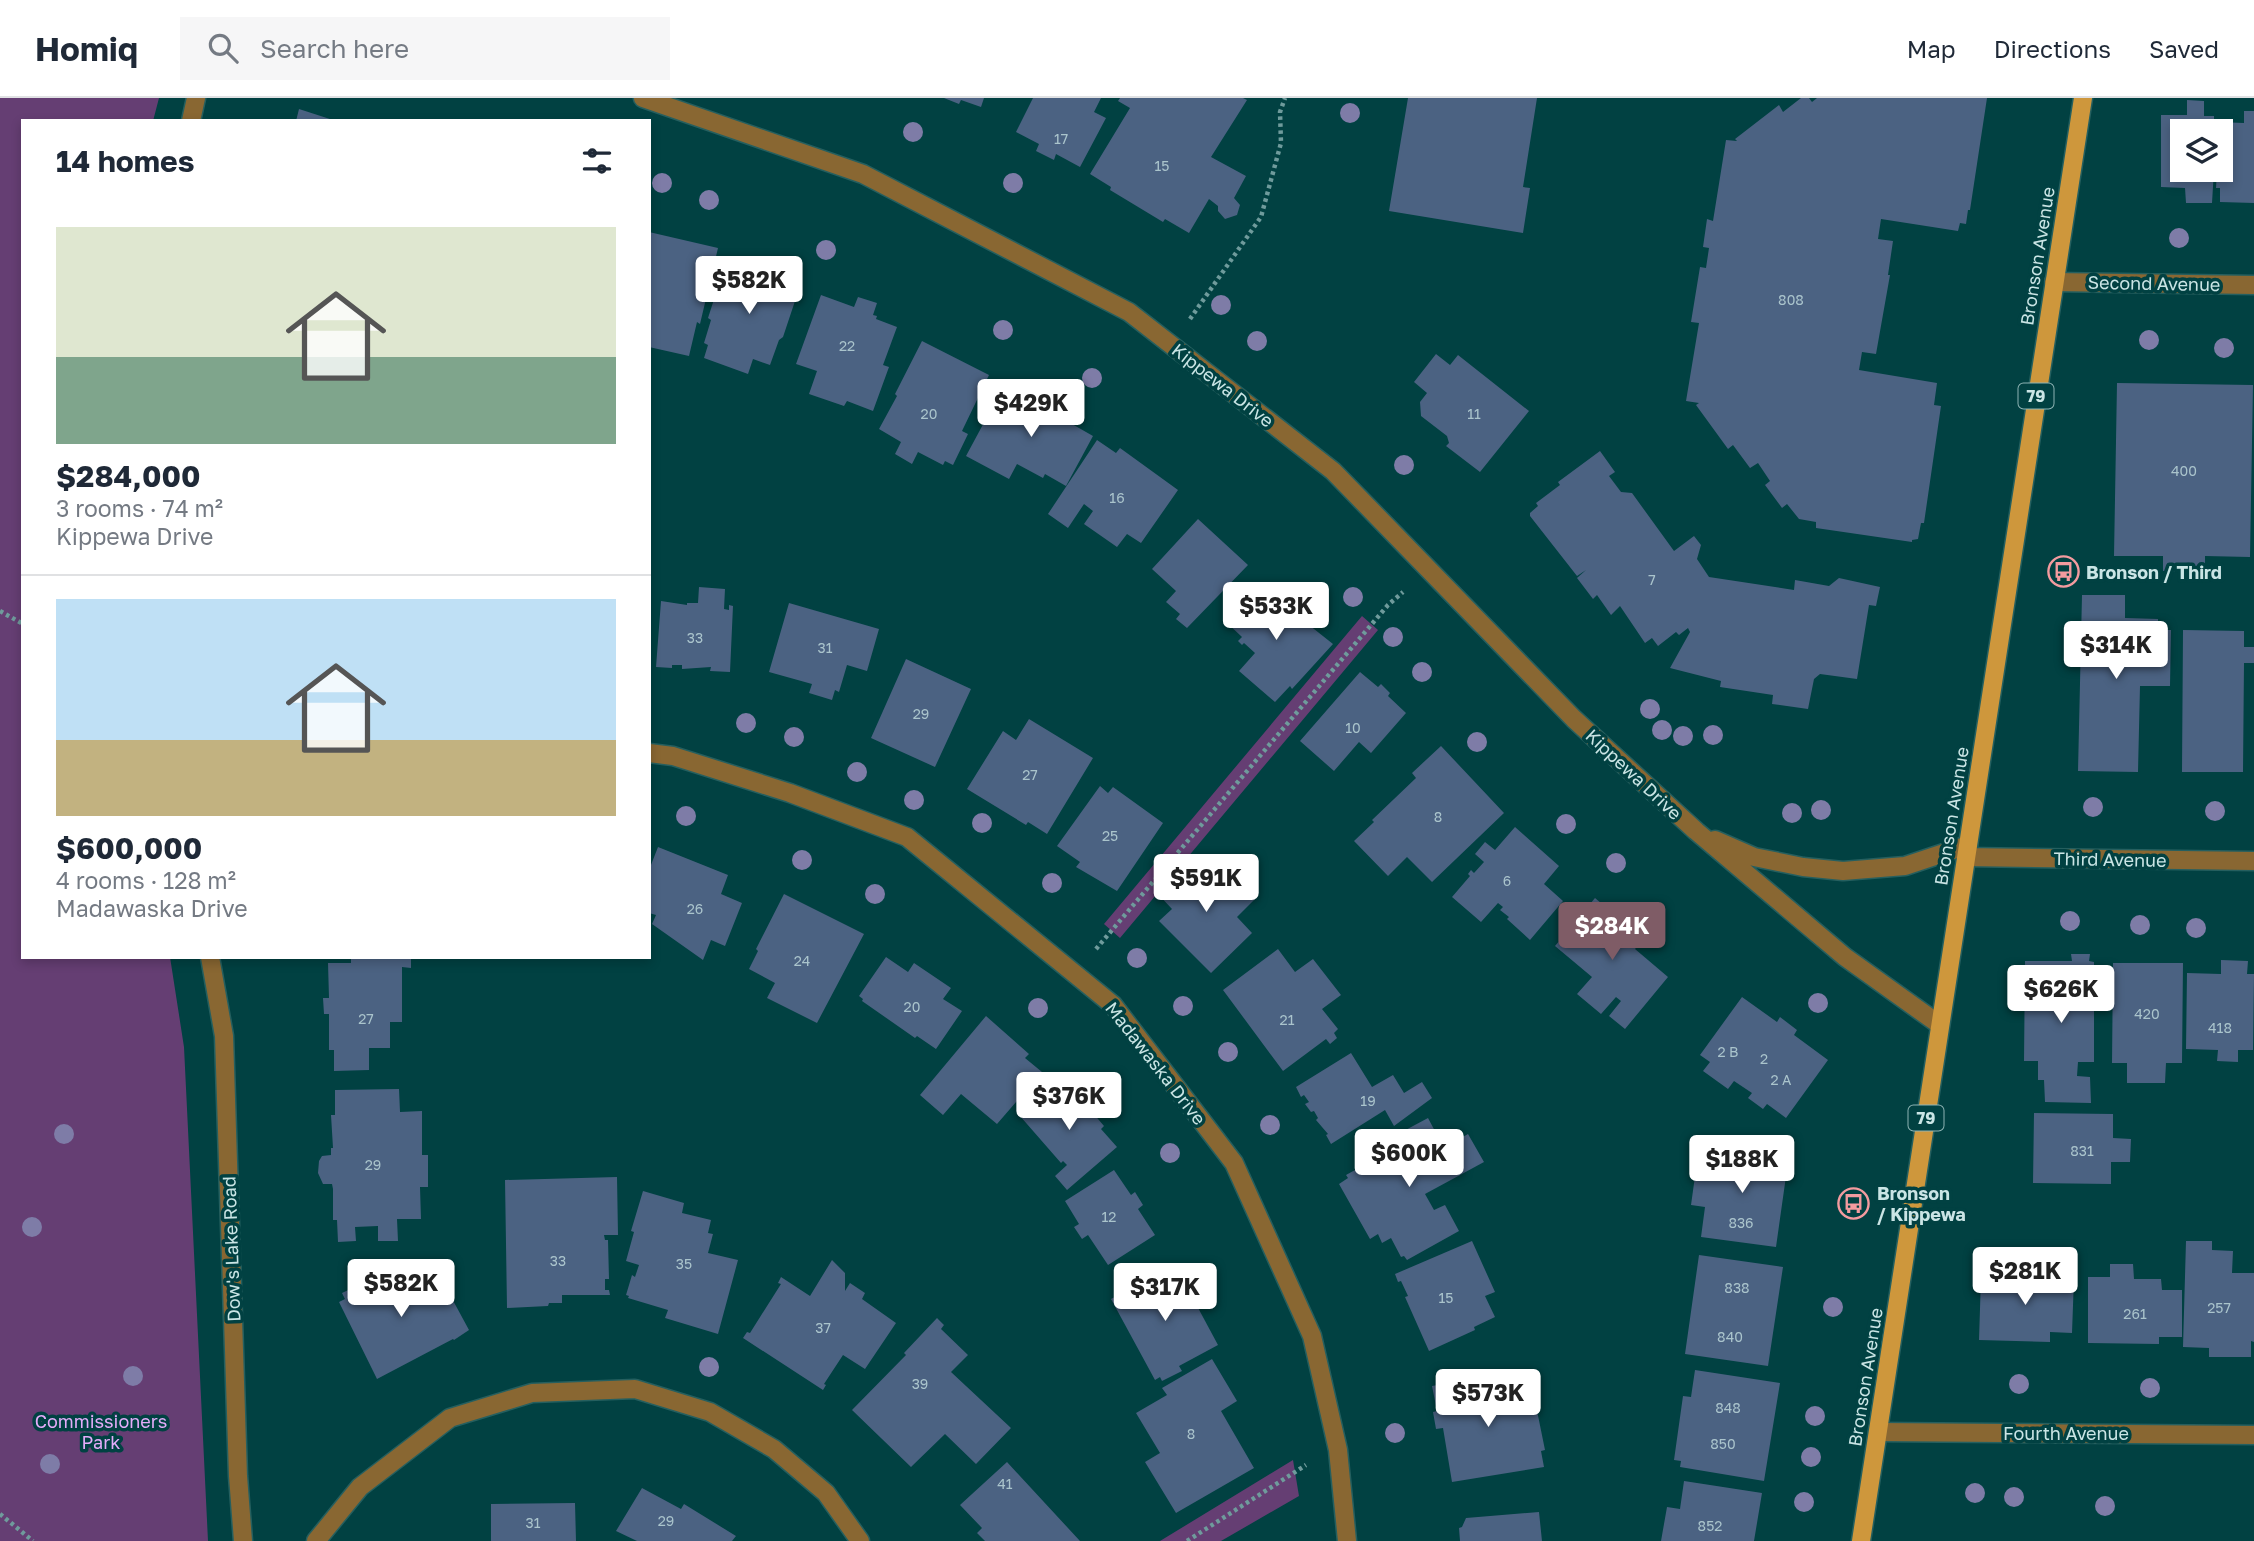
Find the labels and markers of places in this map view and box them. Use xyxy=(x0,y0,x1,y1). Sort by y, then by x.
pin: $582K xyxy=(700,256,798,316)
pin: $429K xyxy=(982,380,1080,439)
bus stop icon: Bronson / Third xyxy=(2046,555,2080,589)
place label: Bronson / Third xyxy=(2086,561,2222,583)
pin: $533K xyxy=(1227,582,1325,642)
pin: $314K xyxy=(2067,622,2165,681)
pin: $591K xyxy=(1157,854,1255,914)
pin: $284K xyxy=(1563,902,1661,962)
pin: $626K xyxy=(2012,965,2110,1025)
pin: $376K xyxy=(1020,1072,1118,1132)
pin: $600K xyxy=(1360,1130,1458,1189)
pin: $188K xyxy=(1693,1136,1791,1195)
place label: Bronson / Kippewa xyxy=(1877,1182,1966,1225)
bus stop icon: Bronson / Kippewa xyxy=(1837,1186,1871,1220)
pin: $281K xyxy=(1976,1248,2074,1307)
pin: $582K xyxy=(352,1260,450,1319)
pin: $317K xyxy=(1116,1264,1214,1323)
pin: $573K xyxy=(1439,1370,1537,1429)

